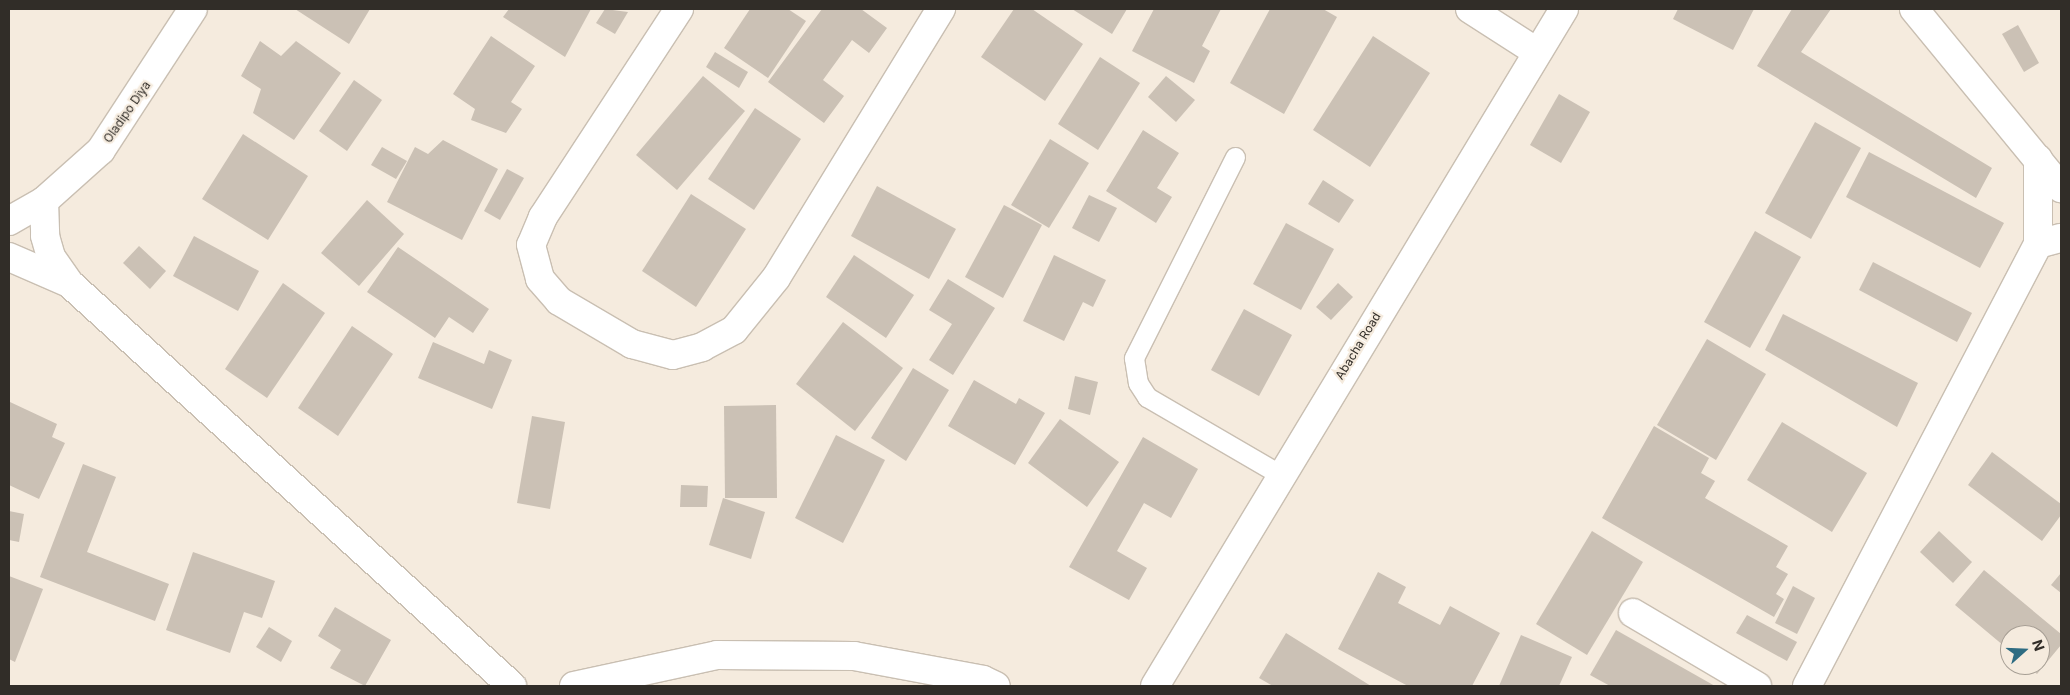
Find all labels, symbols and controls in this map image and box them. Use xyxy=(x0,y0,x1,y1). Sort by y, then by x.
street label: Oladipo Diya xyxy=(100,78,154,146)
street label: Abacha Road xyxy=(1332,310,1384,382)
north arrow xyxy=(2000,625,2050,675)
text: N xyxy=(2029,637,2048,653)

